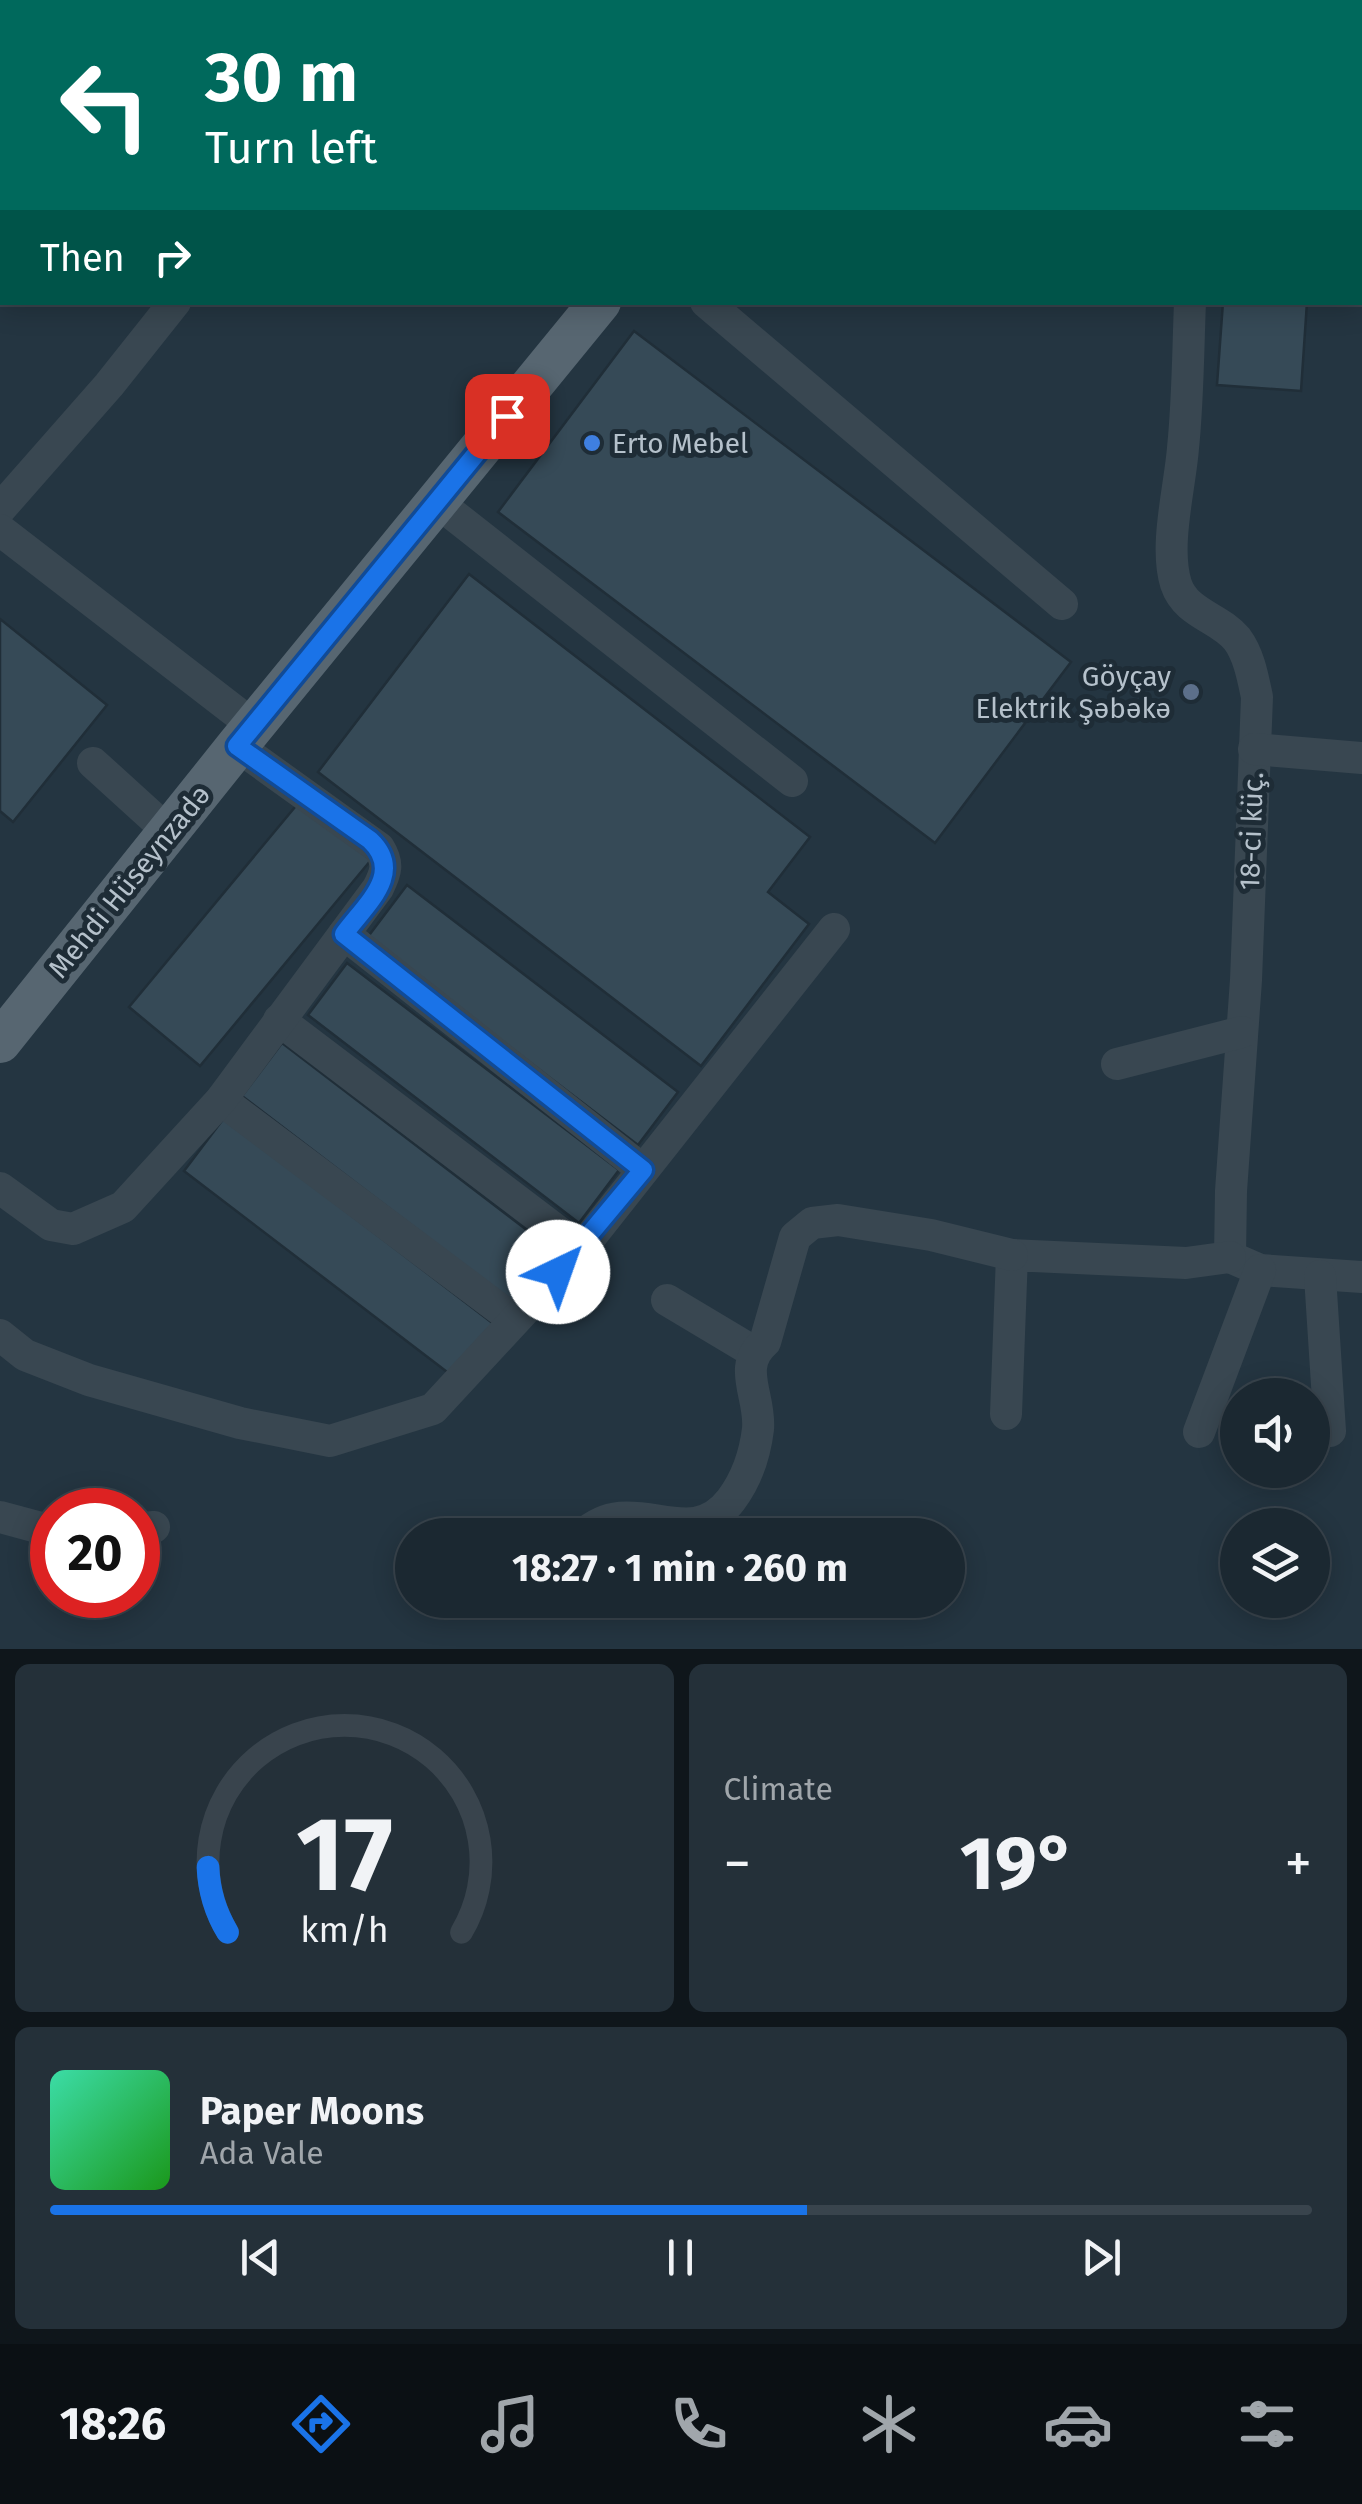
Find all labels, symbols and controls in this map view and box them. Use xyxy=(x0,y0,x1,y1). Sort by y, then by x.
text: 30 m xyxy=(205,36,358,120)
icon: left xyxy=(40,40,170,170)
text: Turn left xyxy=(205,121,377,175)
icon: right xyxy=(145,230,200,285)
text: Then xyxy=(40,235,125,281)
pin xyxy=(465,374,550,459)
icon: arrive xyxy=(480,389,535,444)
place label: Erto Mebel xyxy=(612,427,748,460)
marker: Erto Mebel xyxy=(581,432,603,454)
place label: Göyçay Elektrik Şəbəkə xyxy=(975,660,1171,725)
marker: Göyçay Elektrik Şəbəkə xyxy=(1180,681,1202,703)
street label: 18-ci küç. xyxy=(1233,771,1270,891)
street label: Mehdi Hüseynzadə xyxy=(41,778,217,984)
position arrow xyxy=(506,1220,610,1324)
map controls xyxy=(1220,1378,1330,1618)
button: sound xyxy=(1220,1378,1330,1488)
speed limit sign: 20 xyxy=(30,1488,160,1618)
button: layers xyxy=(1220,1508,1330,1618)
text: 18:27 · 1 min · 260 m xyxy=(512,1545,848,1591)
text: Climate xyxy=(724,1770,833,1808)
text: 17 xyxy=(296,1793,393,1918)
text: 19° xyxy=(960,1819,1076,1909)
text: − xyxy=(724,1831,751,1897)
text: + xyxy=(1285,1831,1312,1897)
text: km/h xyxy=(300,1909,388,1951)
text: Paper Moons xyxy=(200,2088,424,2134)
text: Ada Vale xyxy=(200,2134,324,2172)
icon: previous xyxy=(233,2230,288,2285)
icon: pause xyxy=(653,2230,708,2285)
icon: next xyxy=(1074,2230,1129,2285)
icon: directions xyxy=(286,2389,356,2459)
icon: music xyxy=(475,2389,545,2459)
icon: phone xyxy=(664,2389,734,2459)
icon: climate xyxy=(854,2389,924,2459)
icon: car xyxy=(1043,2389,1113,2459)
icon: filters xyxy=(1232,2389,1302,2459)
text: 18:26 xyxy=(60,2397,166,2451)

